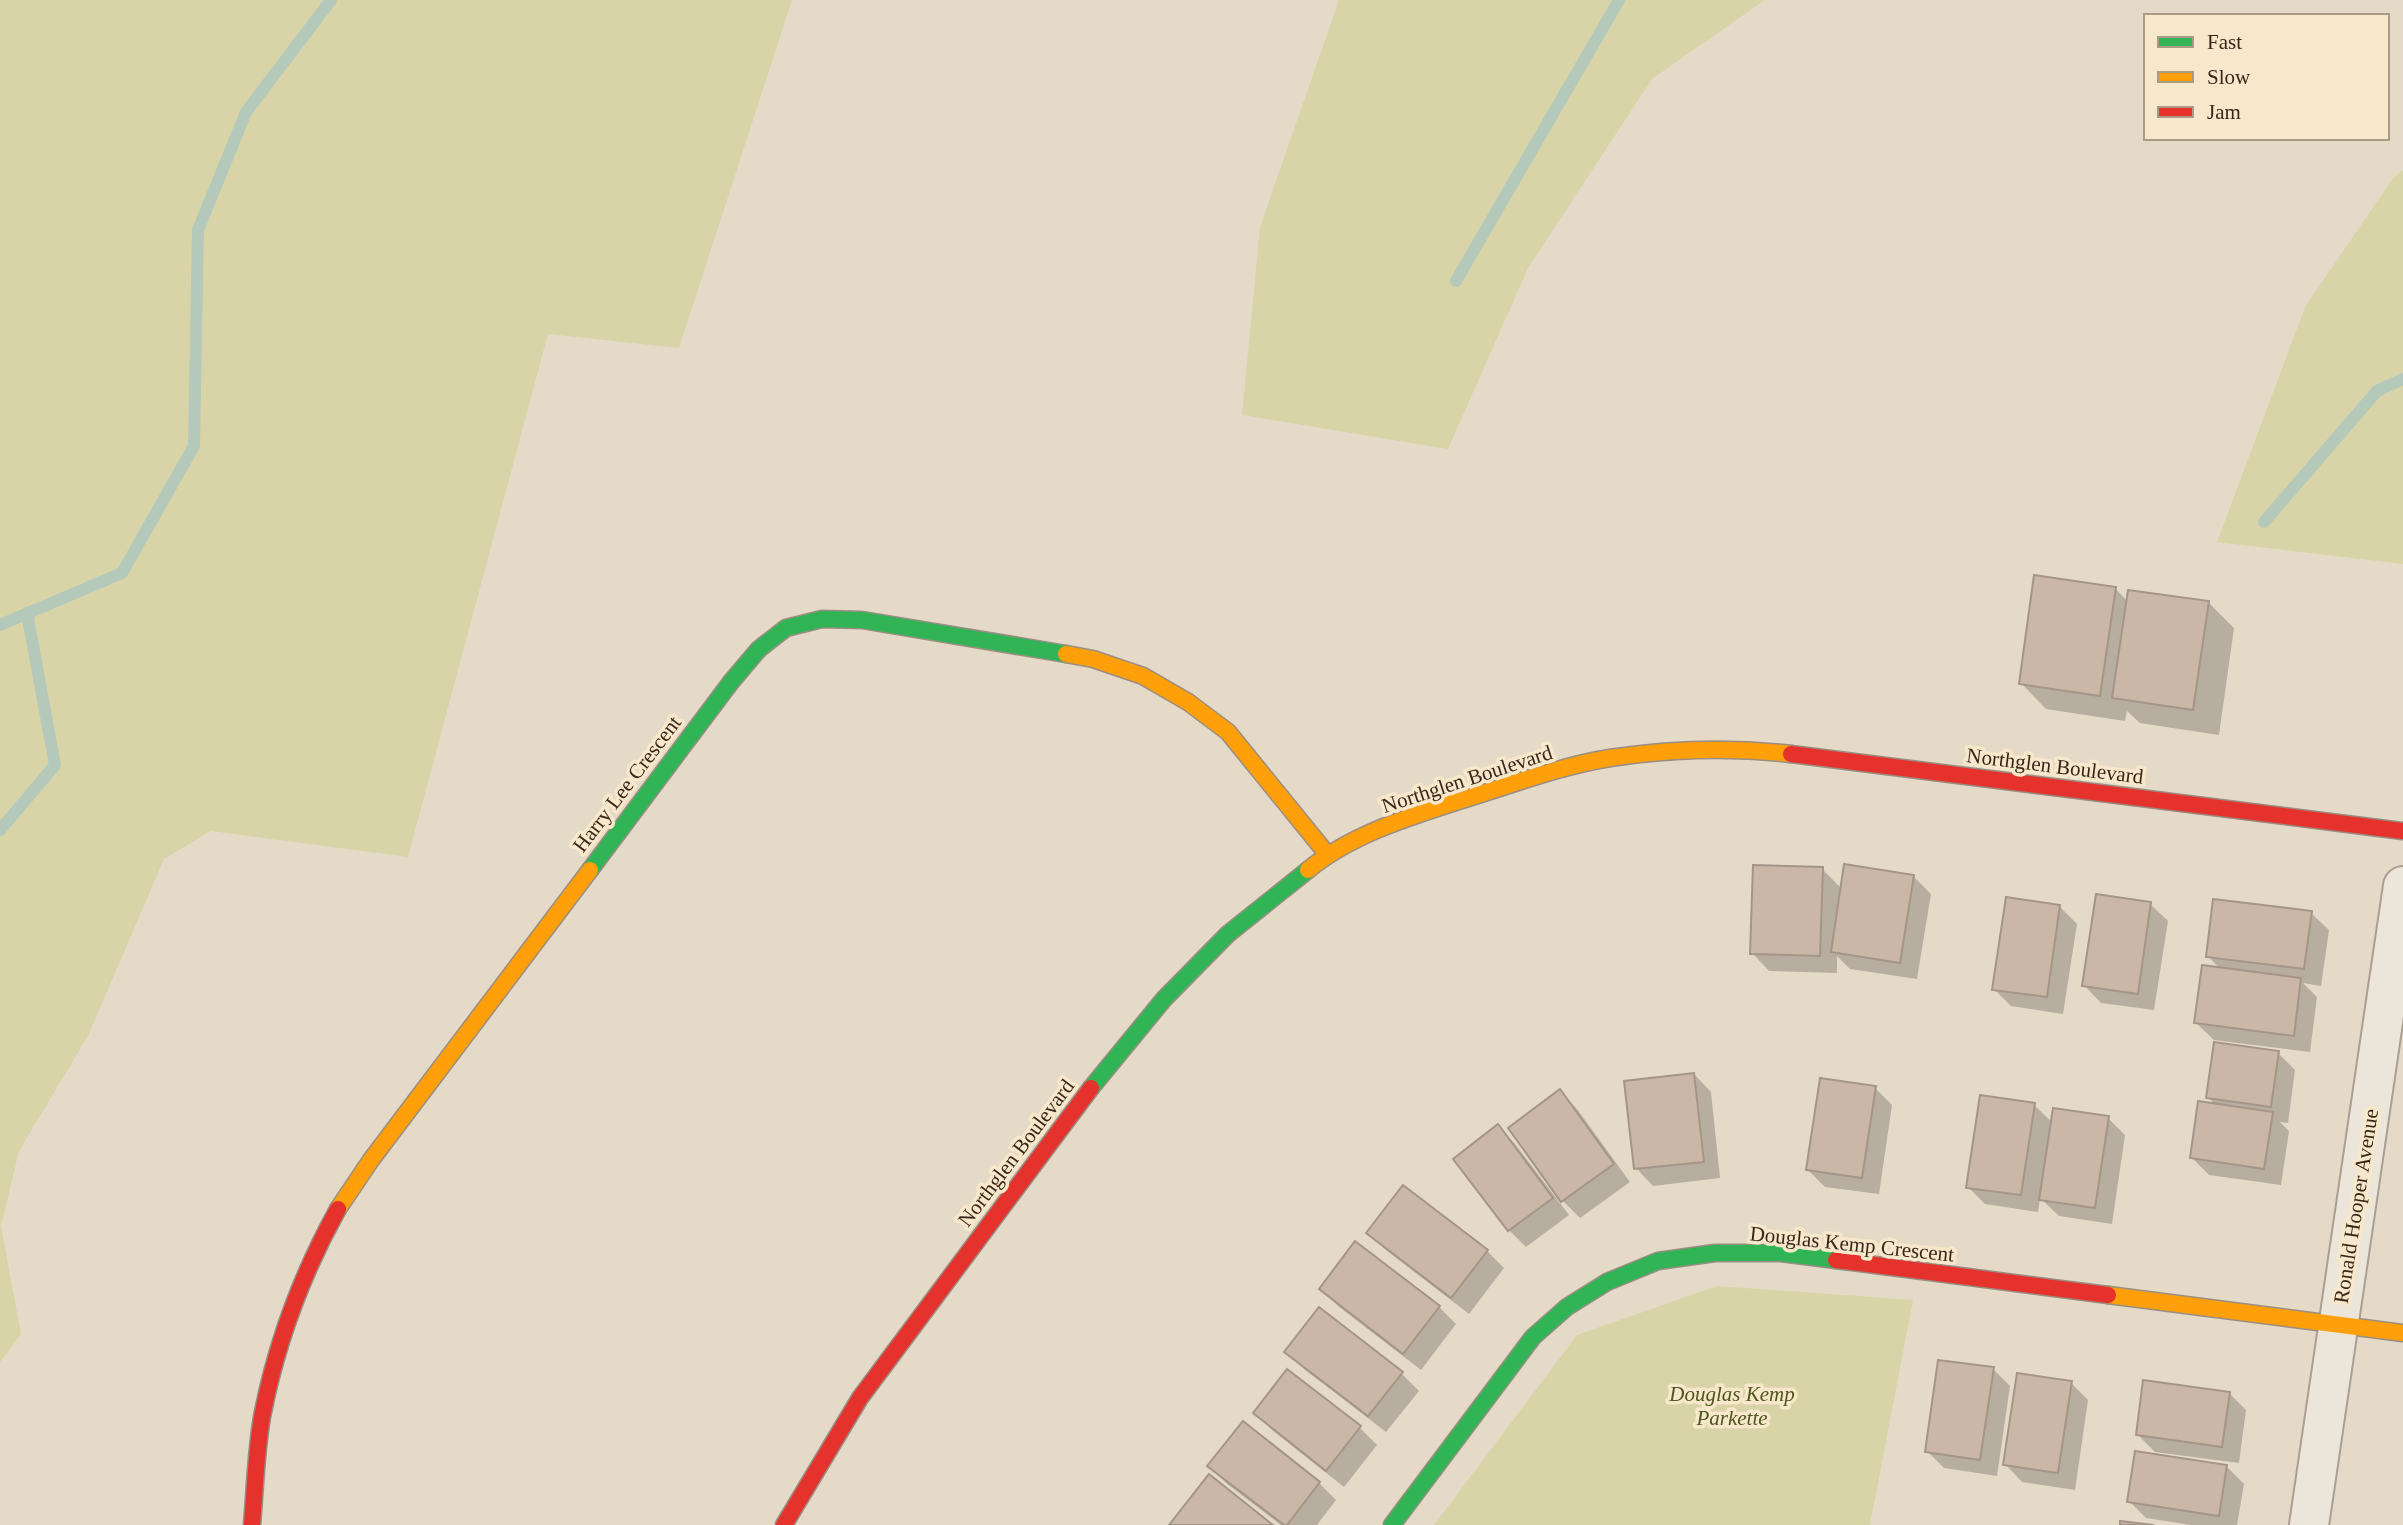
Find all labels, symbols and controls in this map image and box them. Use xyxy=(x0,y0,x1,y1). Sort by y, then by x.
legend xyxy=(2144,14,2389,140)
text: Fast xyxy=(2207,30,2242,54)
text: Slow xyxy=(2207,65,2251,89)
text: Jam xyxy=(2207,100,2241,124)
street label: Harry Lee Crescent xyxy=(568,711,686,857)
street label: Northglen Boulevard xyxy=(1379,740,1556,818)
street label: Northglen Boulevard xyxy=(1965,743,2145,789)
street label: Northglen Boulevard xyxy=(953,1074,1079,1231)
street label: Ronald Hooper Avenue xyxy=(2329,1107,2383,1305)
street label: Douglas Kemp Crescent xyxy=(1749,1221,1955,1267)
park label: Douglas Kemp Parkette xyxy=(1668,1382,1795,1430)

